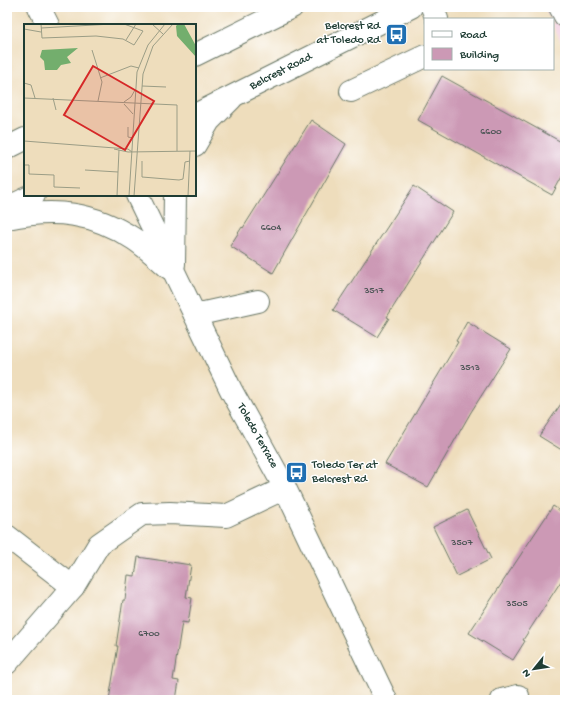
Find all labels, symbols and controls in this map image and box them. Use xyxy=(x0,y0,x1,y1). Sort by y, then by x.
legend xyxy=(424,18,554,70)
place label: Belcrest Rd at Toledo Rd xyxy=(316,20,381,48)
bus stop icon: Belcrest Rd at Toledo Rd xyxy=(383,21,409,47)
inset map xyxy=(24,24,196,196)
text: Road xyxy=(460,29,487,43)
text: Building xyxy=(459,49,499,63)
street label: Belcrest Road xyxy=(247,50,315,94)
house number: 6600 xyxy=(480,126,502,138)
house number: 6604 xyxy=(261,222,282,234)
house number: 3517 xyxy=(363,285,385,297)
house number: 3513 xyxy=(459,362,480,374)
street label: Toledo Terrace xyxy=(233,400,281,472)
place label: Toledo Ter at Belcrest Rd xyxy=(311,459,378,487)
bus stop icon: Toledo Ter at Belcrest Rd xyxy=(284,460,310,486)
house number: 3507 xyxy=(450,537,473,549)
house number: 3505 xyxy=(505,598,528,610)
house number: 6700 xyxy=(138,628,160,640)
north arrow xyxy=(514,649,554,689)
text: N xyxy=(520,667,534,679)

